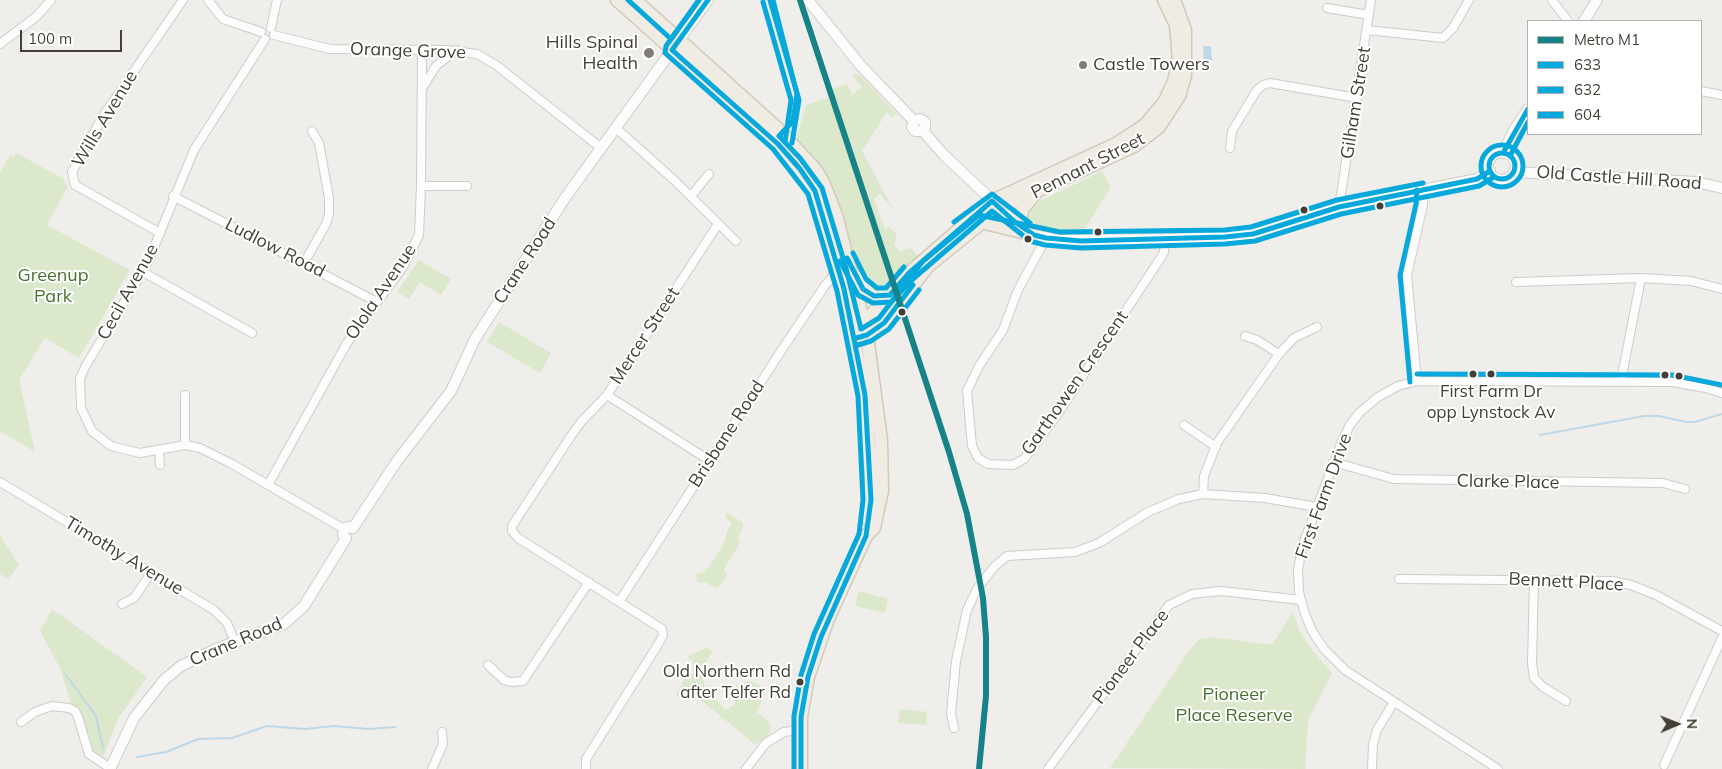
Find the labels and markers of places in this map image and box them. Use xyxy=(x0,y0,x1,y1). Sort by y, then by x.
place label: Hills Spinal Health xyxy=(546,32,638,74)
marker: Hills Spinal Health xyxy=(642,46,656,60)
place label: Castle Towers xyxy=(1093,54,1210,76)
marker: Castle Towers xyxy=(1077,59,1089,71)
unlabelled marker xyxy=(1375,201,1385,211)
unlabelled marker xyxy=(1299,205,1309,215)
unlabelled marker xyxy=(1093,227,1103,237)
unlabelled marker xyxy=(1023,234,1033,244)
unlabelled marker xyxy=(897,307,907,317)
unlabelled marker xyxy=(1468,369,1478,379)
marker: First Farm Dr opp Lynstock Av xyxy=(1486,369,1496,379)
unlabelled marker xyxy=(1660,370,1670,380)
unlabelled marker xyxy=(1674,371,1684,381)
place label: First Farm Dr opp Lynstock Av xyxy=(1427,382,1555,422)
place label: Old Northern Rd after Telfer Rd xyxy=(663,662,791,702)
marker: Old Northern Rd after Telfer Rd xyxy=(795,677,805,687)

